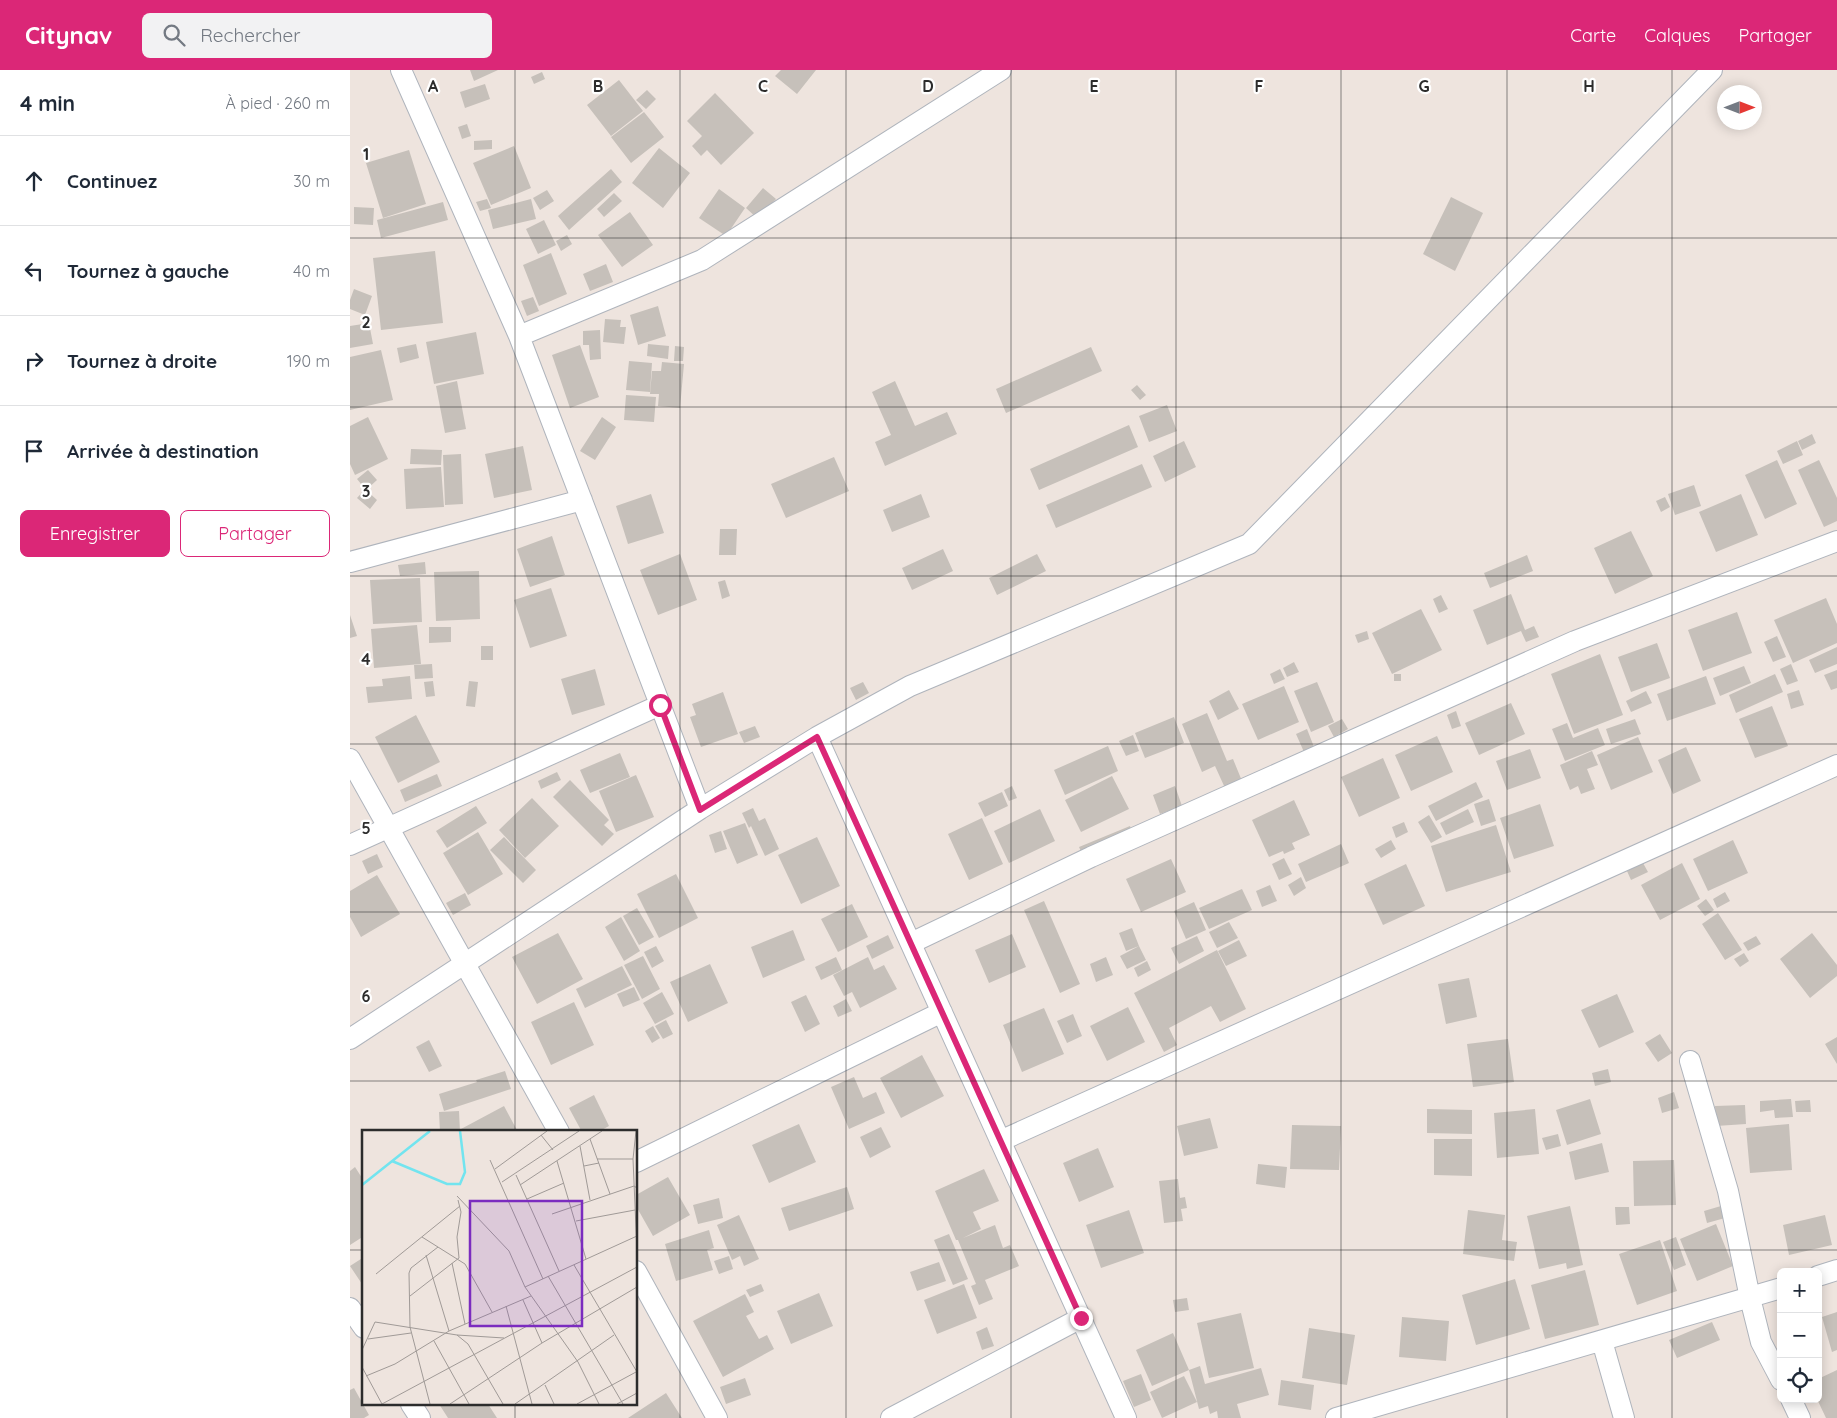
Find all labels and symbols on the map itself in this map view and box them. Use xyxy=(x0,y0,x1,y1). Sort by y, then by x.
text: A xyxy=(428,76,439,96)
text: B xyxy=(593,76,603,96)
text: C xyxy=(758,76,768,96)
text: D xyxy=(922,76,934,96)
text: E xyxy=(1089,76,1099,96)
text: F xyxy=(1255,76,1264,96)
text: G xyxy=(1418,76,1430,96)
text: H xyxy=(1583,76,1595,96)
north arrow xyxy=(1717,85,1762,130)
text: 1 xyxy=(363,144,369,164)
text: 2 xyxy=(361,312,371,332)
text: 3 xyxy=(362,481,370,501)
text: 4 xyxy=(361,649,371,669)
route start xyxy=(649,694,672,717)
text: 5 xyxy=(361,818,371,838)
text: 6 xyxy=(362,986,371,1006)
inset map xyxy=(362,1130,638,1406)
route end xyxy=(1070,1307,1093,1330)

